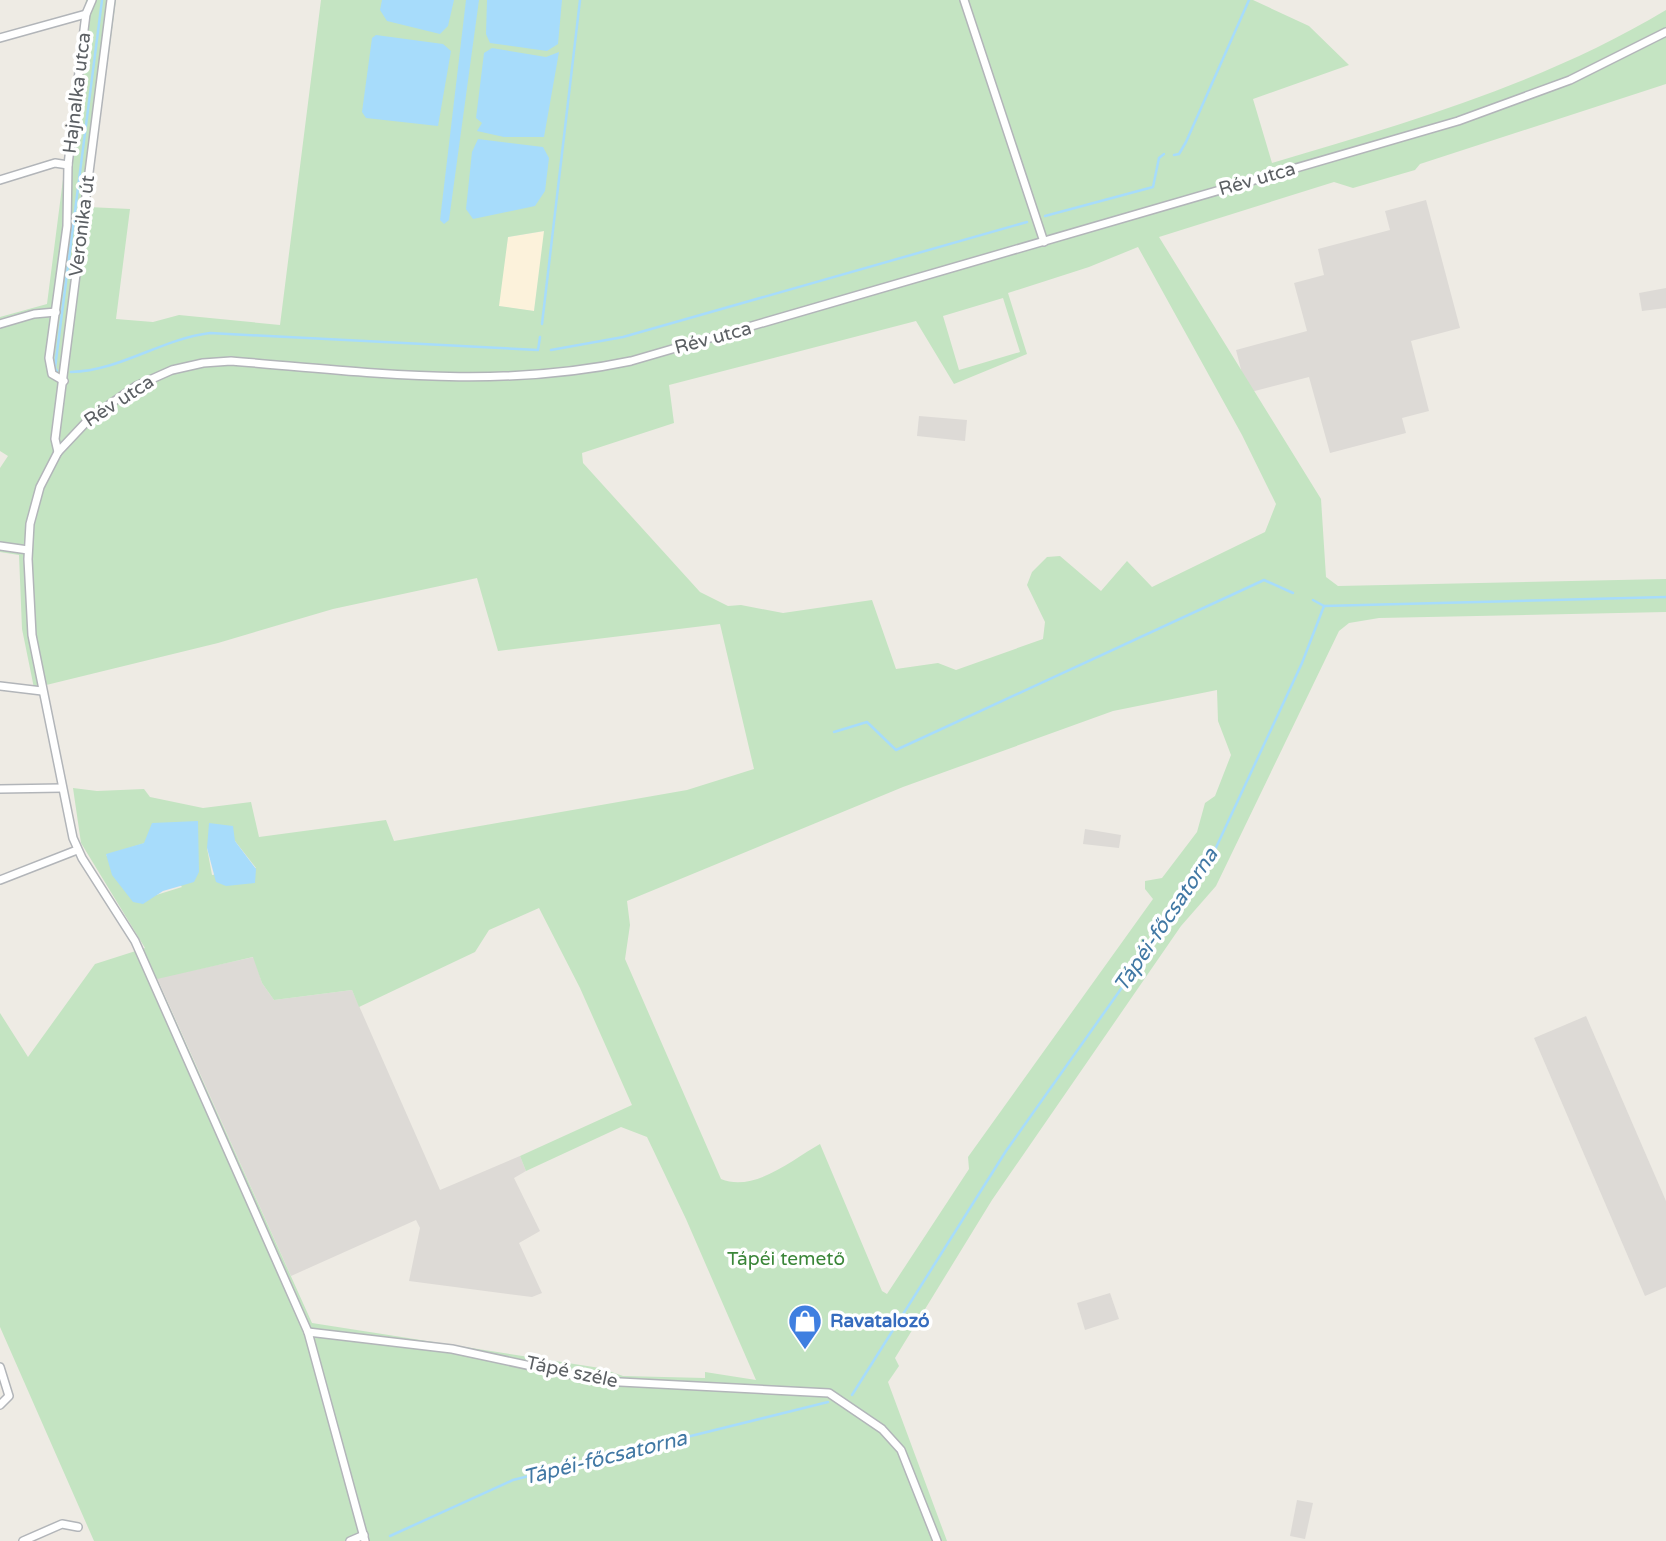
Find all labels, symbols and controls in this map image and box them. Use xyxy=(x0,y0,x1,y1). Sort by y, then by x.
street label: Hajnalka utca xyxy=(59,31,95,155)
street label: Rév utca xyxy=(1216,158,1298,200)
street label: Veronika út xyxy=(65,174,99,278)
street label: Rév utca xyxy=(672,317,754,359)
street label: Rév utca xyxy=(80,370,158,432)
water label: Tápéi-főcsatorna xyxy=(1109,842,1224,997)
park label: Tápéi temető xyxy=(727,1248,845,1270)
shop icon: Ravatalozó xyxy=(786,1302,824,1351)
place label: Ravatalozó xyxy=(830,1310,930,1332)
street label: Tápé széle xyxy=(524,1352,620,1392)
water label: Tápéi-főcsatorna xyxy=(521,1425,691,1490)

